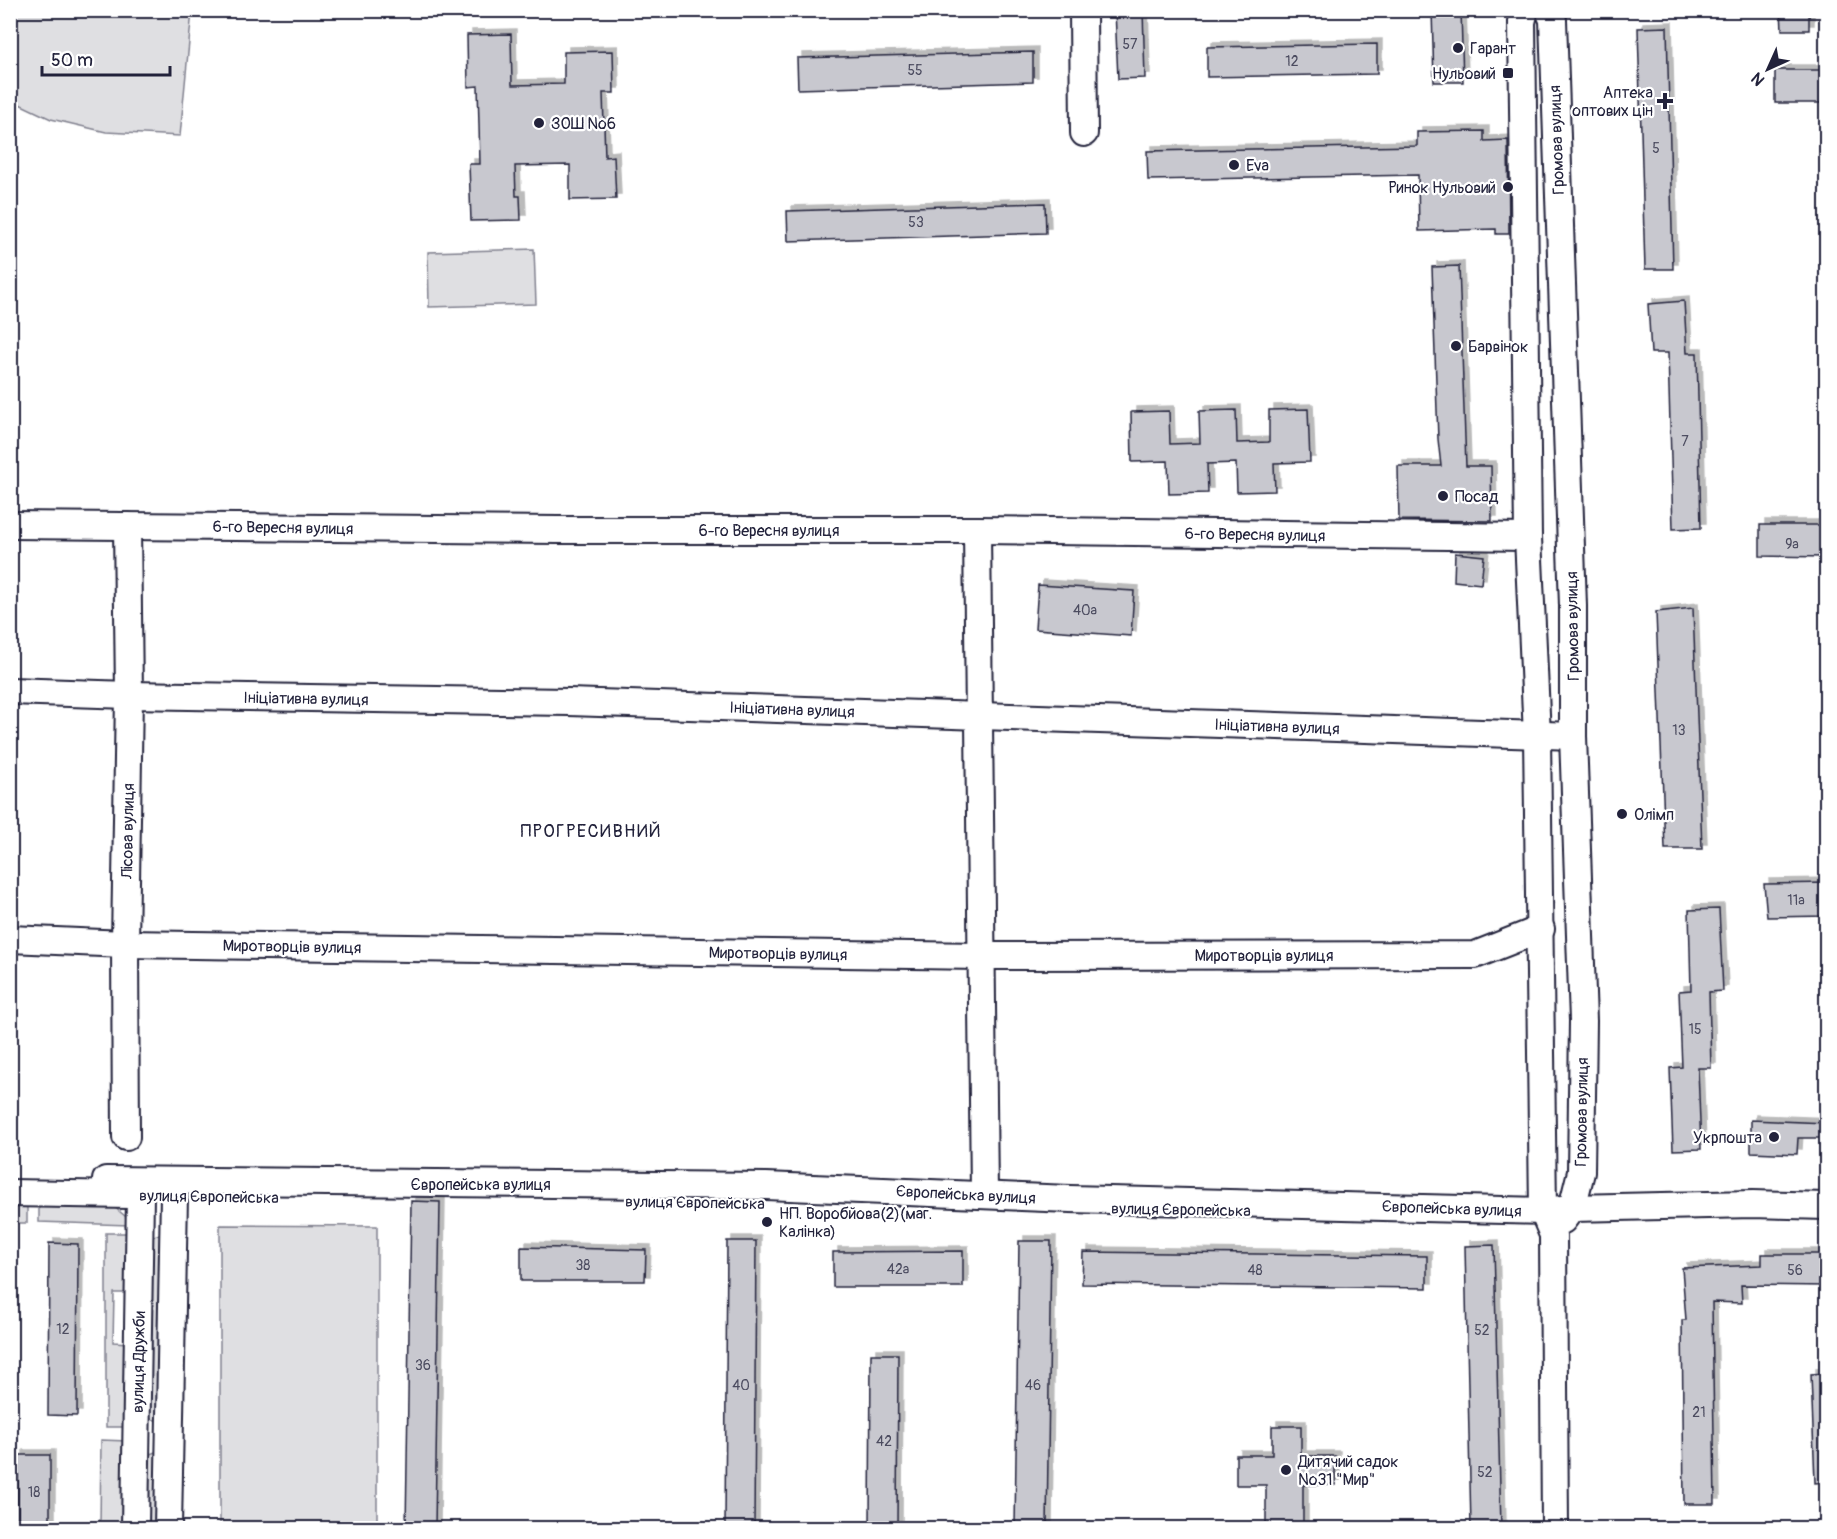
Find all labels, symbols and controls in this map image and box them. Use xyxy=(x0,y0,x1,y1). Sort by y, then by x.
house number: 57 xyxy=(1123,36,1138,53)
scale bar xyxy=(42,39,170,77)
place label: Гарант xyxy=(1470,39,1516,59)
north arrow xyxy=(1738,39,1798,99)
marker: Гарант xyxy=(1451,41,1465,55)
text: 50 m xyxy=(51,49,93,72)
house number: 12 xyxy=(1285,53,1299,70)
house number: 55 xyxy=(907,62,923,79)
place label: Нульовий xyxy=(1432,64,1496,84)
marker: Нульовий xyxy=(1501,66,1515,80)
text: N xyxy=(1747,68,1769,90)
place label: Аптека оптових цін xyxy=(1572,83,1653,121)
street label: Громова вулиця xyxy=(1545,85,1569,195)
marker: Аптека оптових цін xyxy=(1658,94,1672,108)
place label: ЗОШ №6 xyxy=(551,114,616,134)
marker: ЗОШ №6 xyxy=(532,116,546,130)
house number: 5 xyxy=(1652,140,1660,157)
place label: Eva xyxy=(1246,156,1269,176)
marker: Eva xyxy=(1227,158,1241,172)
place label: Ринок Нульовий xyxy=(1389,178,1496,198)
marker: Ринок Нульовий xyxy=(1501,180,1515,194)
house number: 53 xyxy=(908,214,924,231)
place label: Барвінок xyxy=(1468,337,1528,357)
marker: Барвінок xyxy=(1449,339,1463,353)
house number: 7 xyxy=(1681,433,1689,450)
place label: Посад xyxy=(1455,487,1499,507)
marker: Посад xyxy=(1436,489,1450,503)
street label: 6-го Вересня вулиця xyxy=(212,517,354,539)
street label: 6-го Вересня вулиця xyxy=(699,521,839,541)
street label: 6-го Вересня вулиця xyxy=(1184,524,1326,546)
house number: 9а xyxy=(1785,536,1799,553)
street label: Громова вулиця xyxy=(1562,571,1584,681)
house number: 40а xyxy=(1073,602,1097,619)
street label: Ініціативна вулиця xyxy=(243,688,369,710)
street label: Ініціативна вулиця xyxy=(729,698,855,722)
street label: Ініціативна вулиця xyxy=(1214,715,1340,739)
house number: 13 xyxy=(1672,722,1686,739)
street label: Лісова вулиця xyxy=(117,783,139,880)
place label: Олімп xyxy=(1634,805,1674,825)
marker: Олімп xyxy=(1615,807,1629,821)
district label: ПРОГРЕСИВНИЙ xyxy=(520,820,662,843)
house number: 11а xyxy=(1787,892,1805,909)
street label: Миротворців вулиця xyxy=(222,936,362,958)
street label: Миротворців вулиця xyxy=(708,943,848,965)
street label: Миротворців вулиця xyxy=(1195,946,1333,966)
house number: 15 xyxy=(1688,1021,1702,1038)
street label: Громова вулиця xyxy=(1571,1057,1593,1167)
place label: Укрпошта xyxy=(1693,1128,1762,1148)
marker: Укрпошта xyxy=(1767,1130,1781,1144)
street label: Європейська вулиця xyxy=(411,1175,551,1195)
street label: Європейська вулиця xyxy=(896,1181,1036,1209)
street label: вулиця Європейська xyxy=(139,1186,279,1208)
street label: вулиця Європейська xyxy=(625,1192,765,1214)
street label: Європейська вулиця xyxy=(1382,1197,1522,1221)
street label: вулиця Європейська xyxy=(1111,1199,1251,1221)
place label: НП. Воробйова(2)(маг. Калінка) xyxy=(779,1204,932,1242)
marker: НП. Воробйова(2)(маг. Калінка) xyxy=(760,1215,774,1229)
house number: 38 xyxy=(576,1257,590,1274)
house number: 42а xyxy=(887,1261,909,1278)
house number: 48 xyxy=(1247,1262,1263,1279)
house number: 56 xyxy=(1787,1262,1803,1279)
street label: вулиця Дружби xyxy=(128,1311,150,1413)
house number: 12 xyxy=(56,1321,70,1338)
house number: 52 xyxy=(1474,1322,1490,1339)
house number: 36 xyxy=(415,1357,431,1374)
house number: 40 xyxy=(732,1377,750,1394)
house number: 46 xyxy=(1025,1377,1041,1394)
house number: 21 xyxy=(1692,1404,1706,1421)
house number: 42 xyxy=(876,1433,892,1450)
place label: Дитячий садок №31 "Мир" xyxy=(1297,1452,1399,1490)
marker: Дитячий садок №31 "Мир" xyxy=(1279,1463,1293,1477)
house number: 52 xyxy=(1477,1464,1493,1481)
house number: 18 xyxy=(28,1484,40,1501)

